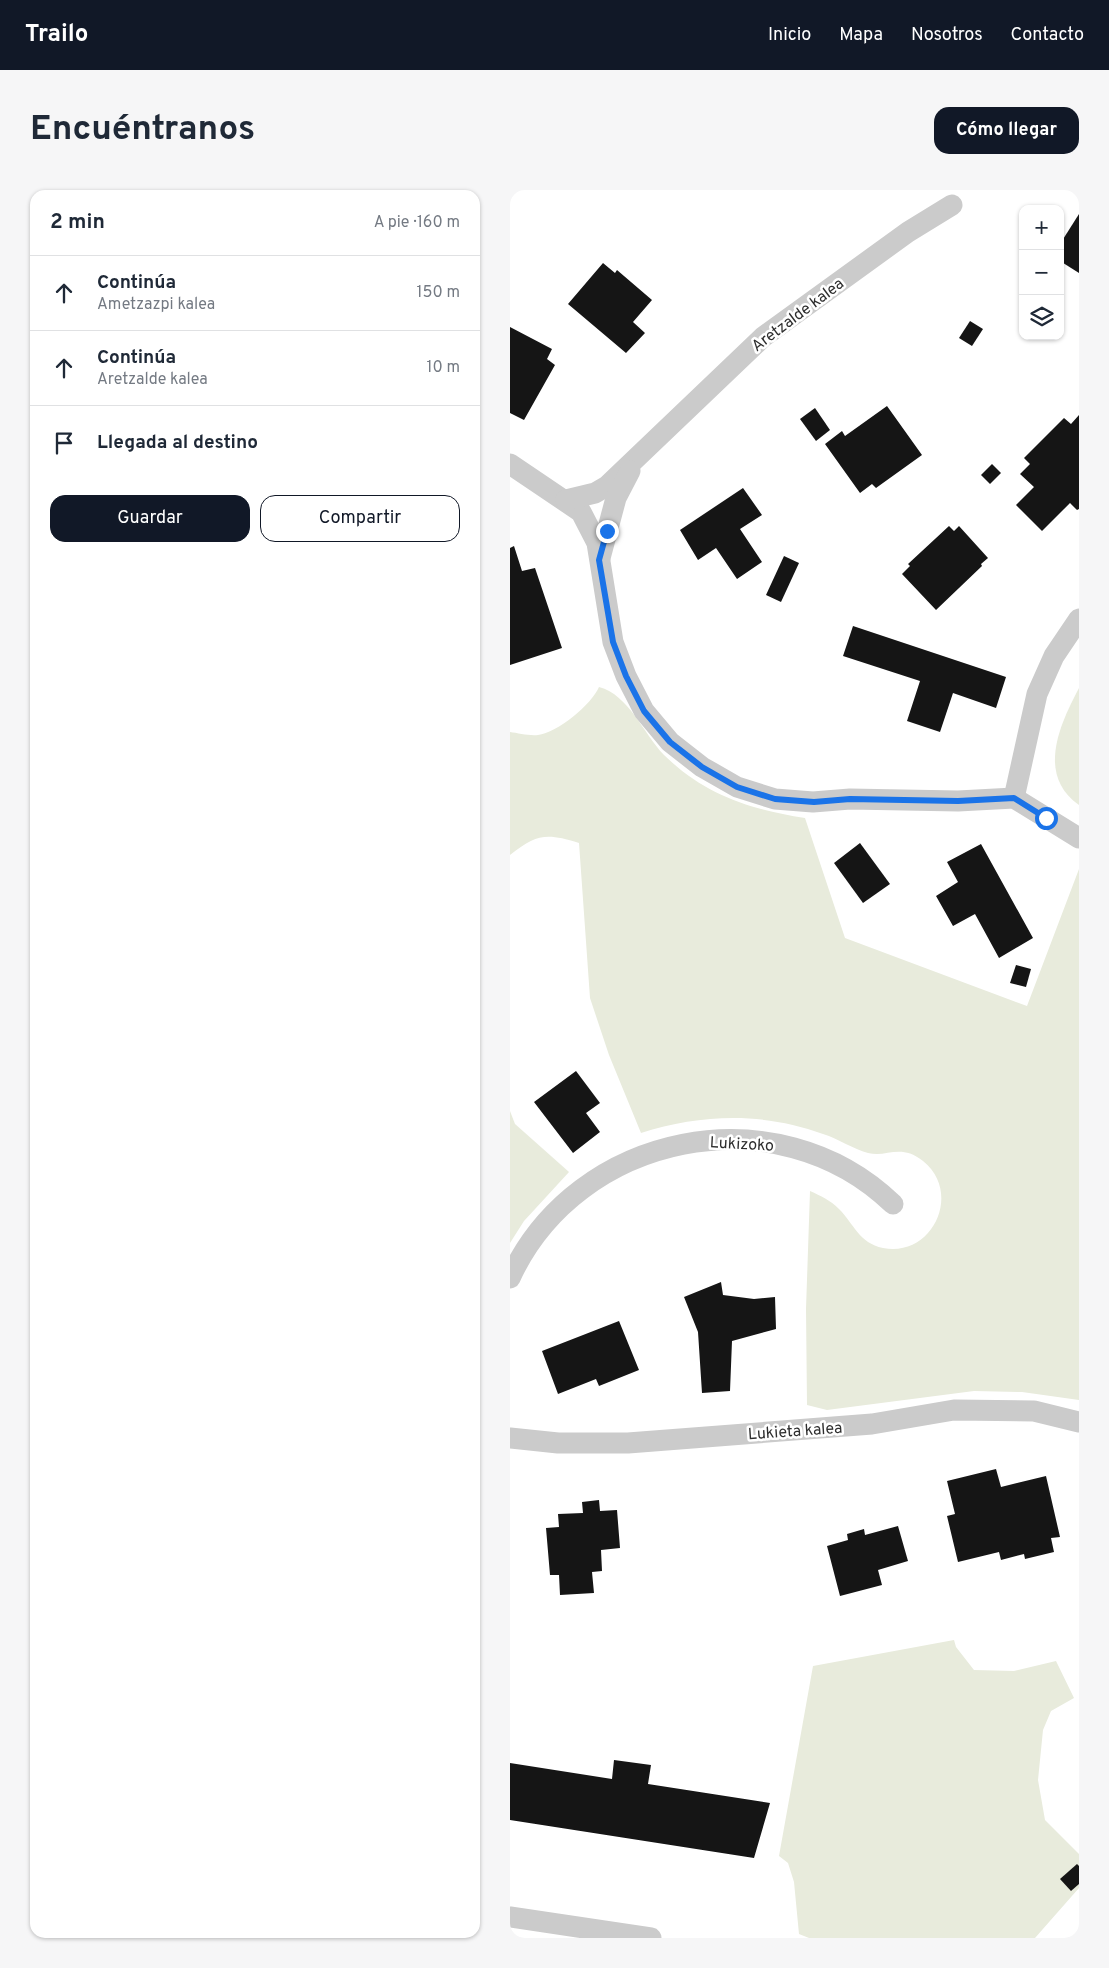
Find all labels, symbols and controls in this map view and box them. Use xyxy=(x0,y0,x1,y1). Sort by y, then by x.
text: Trailo xyxy=(25,20,88,50)
text: Inicio xyxy=(768,24,811,47)
text: Mapa xyxy=(839,24,883,47)
text: Nosotros xyxy=(911,24,983,47)
text: Contacto xyxy=(1011,24,1084,47)
button: Cómo llegar xyxy=(934,107,1079,154)
text: Encuéntranos xyxy=(30,108,255,152)
map controls xyxy=(1019,205,1064,340)
button: + xyxy=(1019,205,1064,250)
text: 2 min xyxy=(50,209,105,236)
text: A pie · 160 m xyxy=(374,213,460,233)
button: − xyxy=(1019,250,1064,295)
text: Continúa xyxy=(97,271,176,295)
street label: Aretzalde kalea xyxy=(748,274,848,357)
icon: ahead xyxy=(50,279,78,307)
text: 150 m xyxy=(417,283,460,303)
text: Ametzazpi kalea xyxy=(97,295,215,315)
button: layers xyxy=(1019,295,1064,340)
text: Continúa xyxy=(97,346,176,370)
icon: ahead xyxy=(50,354,78,382)
text: 10 m xyxy=(426,358,460,378)
text: Aretzalde kalea xyxy=(97,370,208,390)
icon: arrive xyxy=(50,429,78,457)
text: Llegada al destino xyxy=(97,431,258,455)
button: Guardar xyxy=(50,495,250,542)
button: Compartir xyxy=(260,495,460,542)
route end xyxy=(596,520,619,543)
route start xyxy=(1035,807,1058,830)
street label: Lukizoko xyxy=(709,1133,775,1157)
street label: Lukieta kalea xyxy=(747,1419,843,1445)

